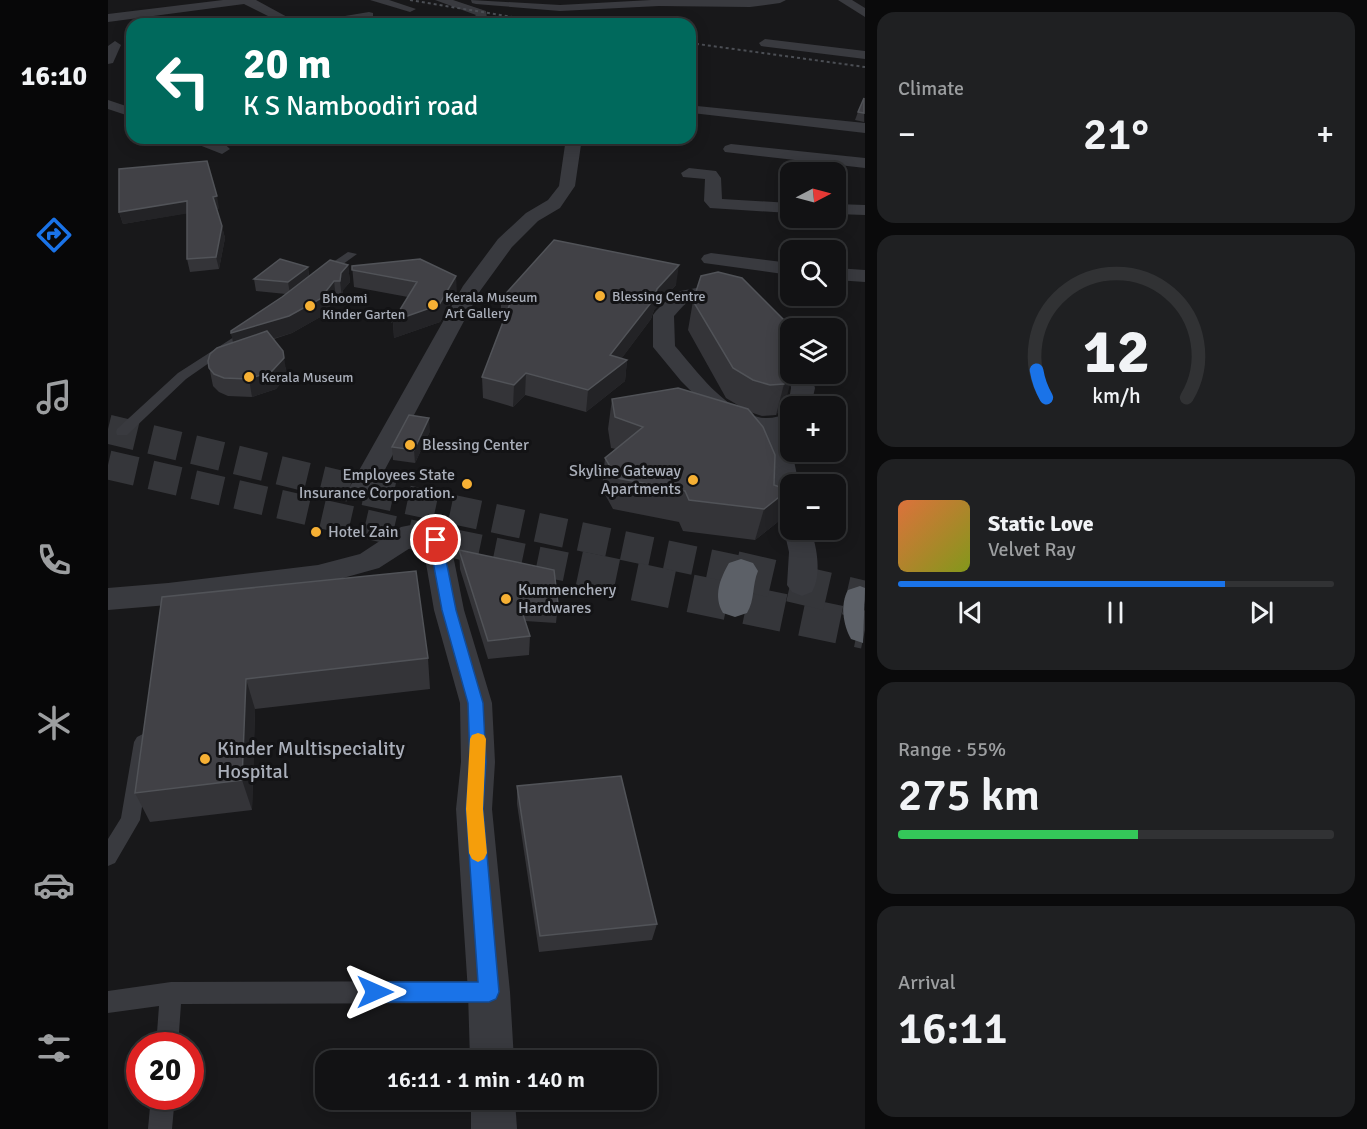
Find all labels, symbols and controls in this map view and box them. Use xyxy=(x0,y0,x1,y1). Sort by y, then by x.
text: 20 m xyxy=(243,39,332,90)
icon: left xyxy=(144,42,222,120)
text: 16:10 xyxy=(21,60,87,93)
text: Climate xyxy=(898,76,964,101)
text: K S Namboodiri road xyxy=(243,90,478,123)
text: 21° xyxy=(1083,107,1149,162)
text: − xyxy=(898,114,916,155)
text: + xyxy=(1316,114,1334,155)
north arrow xyxy=(780,162,846,228)
map controls xyxy=(780,162,846,540)
icon: directions xyxy=(33,214,75,256)
button: search xyxy=(780,240,846,306)
place label: Blessing Centre xyxy=(612,288,705,305)
place label: Kerala Museum Art Gallery xyxy=(445,289,538,322)
marker: Blessing Centre xyxy=(593,289,607,303)
place label: Bhoomi Kinder Garten xyxy=(322,290,405,323)
marker: Kerala Museum Art Gallery xyxy=(426,298,440,312)
marker: Bhoomi Kinder Garten xyxy=(303,299,317,313)
text: 12 xyxy=(1082,313,1150,390)
button: layers xyxy=(780,318,846,384)
place label: Kerala Museum xyxy=(261,369,354,386)
marker: Kerala Museum xyxy=(242,370,256,384)
icon: music xyxy=(33,376,75,418)
text: km/h xyxy=(1092,384,1140,410)
button: + xyxy=(780,396,846,462)
place label: Blessing Center xyxy=(422,435,529,455)
marker: Blessing Center xyxy=(403,438,417,452)
place label: Skyline Gateway Apartments xyxy=(569,461,682,499)
place label: Employees State Insurance Corporation. xyxy=(299,465,455,503)
marker: Skyline Gateway Apartments xyxy=(686,473,700,487)
button: − xyxy=(780,474,846,540)
marker: Employees State Insurance Corporation. xyxy=(460,477,474,491)
text: Static Love xyxy=(988,510,1094,537)
pin xyxy=(410,514,461,565)
place label: Hotel Zain xyxy=(328,522,399,542)
icon: arrive xyxy=(419,523,452,556)
marker: Hotel Zain xyxy=(309,525,323,539)
text: Velvet Ray xyxy=(988,537,1076,562)
icon: phone xyxy=(33,539,75,581)
place label: Kummenchery Hardwares xyxy=(518,580,617,618)
marker: Kummenchery Hardwares xyxy=(499,592,513,606)
icon: previous xyxy=(954,596,987,629)
icon: pause xyxy=(1099,596,1132,629)
icon: next xyxy=(1245,596,1278,629)
icon: climate xyxy=(33,702,75,744)
place label: Kinder Multispeciality Hospital xyxy=(217,736,406,784)
text: Range · 55% xyxy=(898,737,1006,762)
marker: Kinder Multispeciality Hospital xyxy=(198,752,212,766)
text: 275 km xyxy=(898,768,1040,823)
icon: car xyxy=(33,864,75,906)
position arrow xyxy=(343,960,407,1024)
text: Arrival xyxy=(898,970,956,995)
text: 16:11 xyxy=(898,1001,1008,1056)
icon: filters xyxy=(33,1027,75,1069)
speed limit sign: 20 xyxy=(126,1032,204,1110)
text: 16:11 · 1 min · 140 m xyxy=(387,1066,585,1093)

